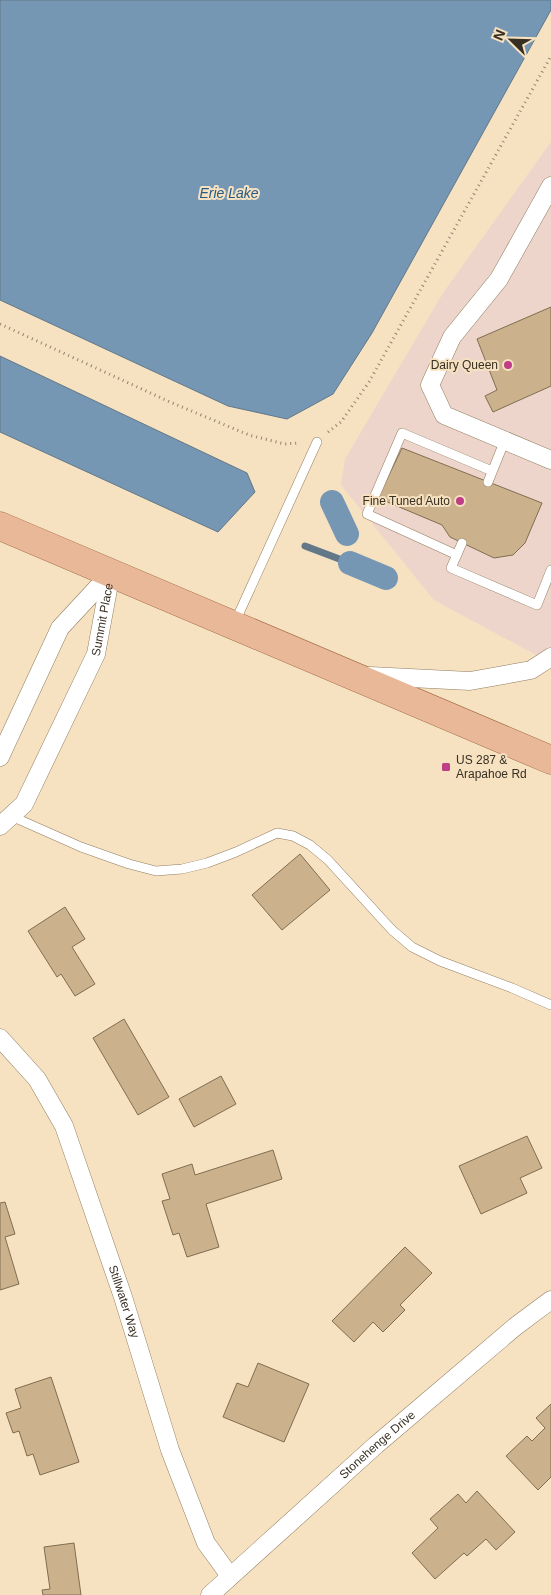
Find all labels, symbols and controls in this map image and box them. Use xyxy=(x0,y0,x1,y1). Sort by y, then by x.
north arrow xyxy=(486,15,536,65)
text: N xyxy=(490,27,508,43)
water label: Erie Lake xyxy=(199,185,259,201)
place label: Dairy Queen xyxy=(431,358,498,372)
marker: Dairy Queen xyxy=(502,359,514,371)
place label: Fine Tuned Auto xyxy=(363,494,450,508)
marker: Fine Tuned Auto xyxy=(454,495,466,507)
street label: Summit Place xyxy=(89,582,116,657)
place label: US 287 & Arapahoe Rd xyxy=(456,753,527,781)
marker: US 287 & Arapahoe Rd xyxy=(440,761,452,773)
street label: Stillwater Way xyxy=(106,1263,142,1340)
street label: Stonehenge Drive xyxy=(337,1407,418,1482)

